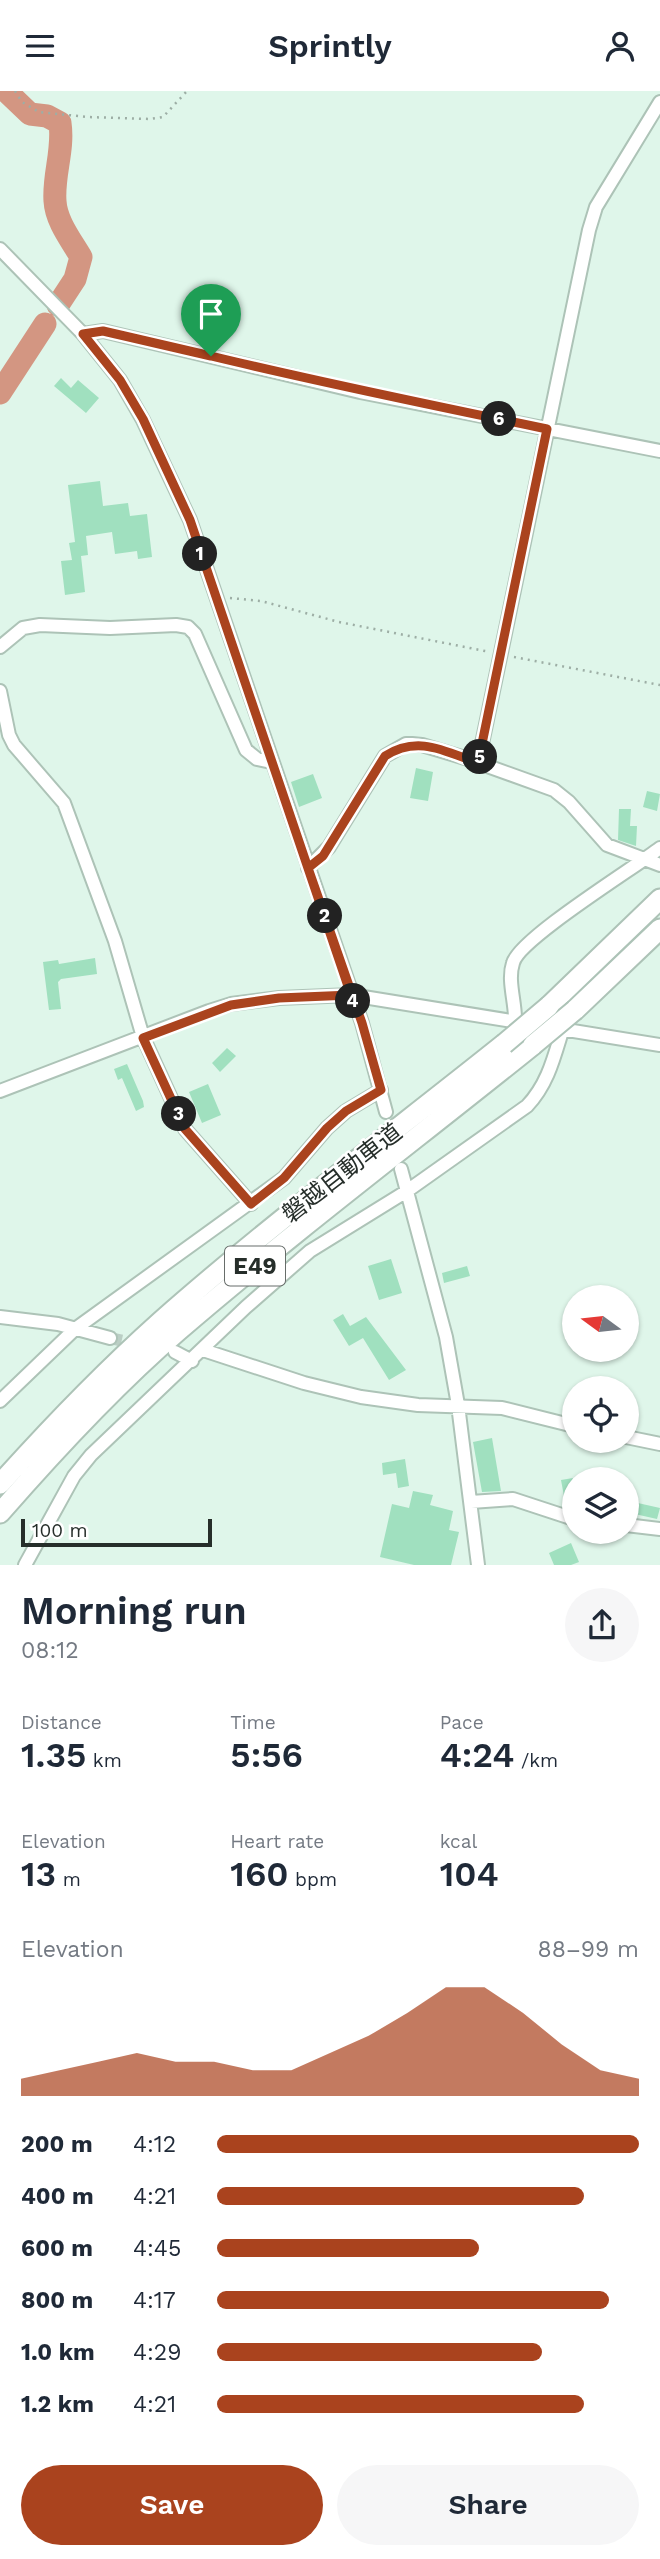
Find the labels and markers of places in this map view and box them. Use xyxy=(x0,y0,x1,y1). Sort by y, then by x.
pin xyxy=(181,284,241,356)
pin: 6 xyxy=(482,401,516,437)
pin: 1 xyxy=(182,537,218,571)
pin: 5 xyxy=(462,739,498,775)
pin: 2 xyxy=(308,899,342,933)
pin: 4 xyxy=(336,983,370,1019)
pin: 3 xyxy=(162,1097,196,1131)

